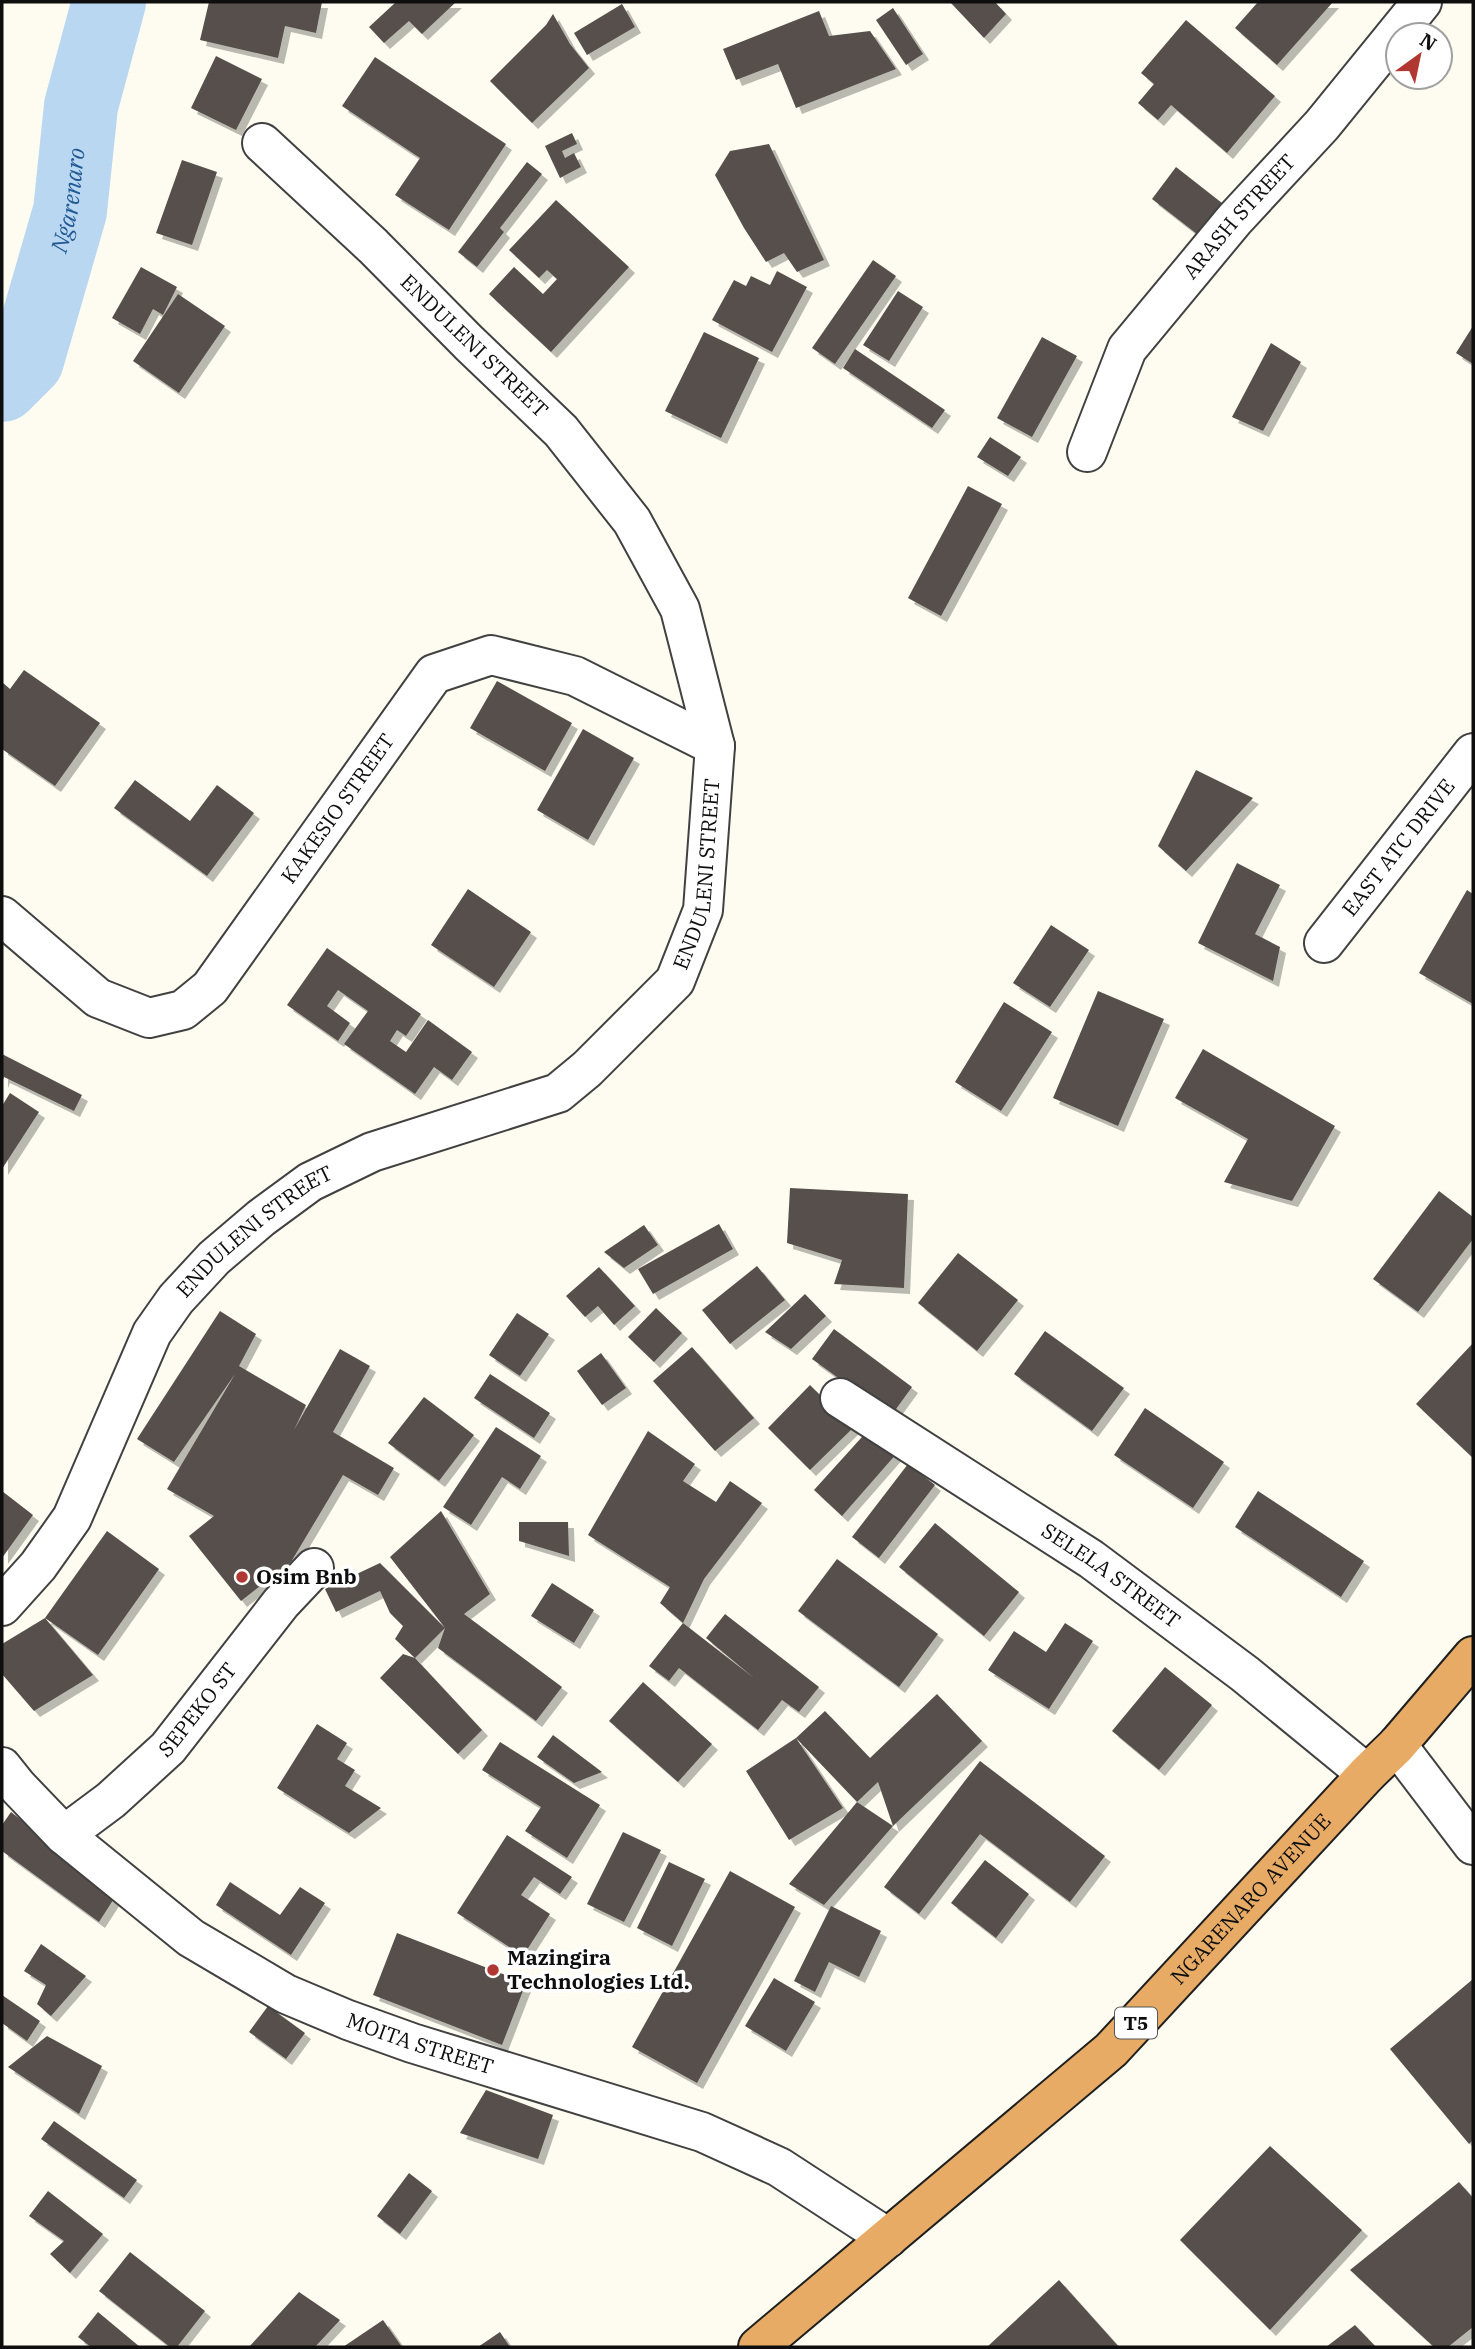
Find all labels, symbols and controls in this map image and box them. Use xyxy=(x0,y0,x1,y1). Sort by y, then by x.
north arrow xyxy=(1384,21,1454,91)
text: N xyxy=(1415,28,1441,56)
water label: Ngarenaro xyxy=(43,146,91,257)
street label: ARASH STREET xyxy=(1176,148,1301,284)
street label: ENDULENI STREET xyxy=(395,267,555,423)
street label: KAKESIO STREET xyxy=(274,728,400,889)
street label: EAST ATC DRIVE xyxy=(1335,773,1461,922)
street label: ENDULENI STREET xyxy=(666,777,726,974)
street label: ENDULENI STREET xyxy=(170,1158,337,1303)
street label: SELELA STREET xyxy=(1037,1516,1186,1634)
place label: Osim Bnb xyxy=(256,1562,357,1590)
marker: Osim Bnb xyxy=(234,1569,250,1585)
street label: SEPEKO ST xyxy=(152,1656,242,1763)
street label: NGARENARO AVENUE xyxy=(1164,1807,1336,1990)
place label: Mazingira Technologies Ltd. xyxy=(507,1943,690,1995)
marker: Mazingira Technologies Ltd. xyxy=(485,1962,501,1978)
street label: MOITA STREET xyxy=(343,2006,497,2080)
road number: T5 xyxy=(1115,2008,1157,2038)

